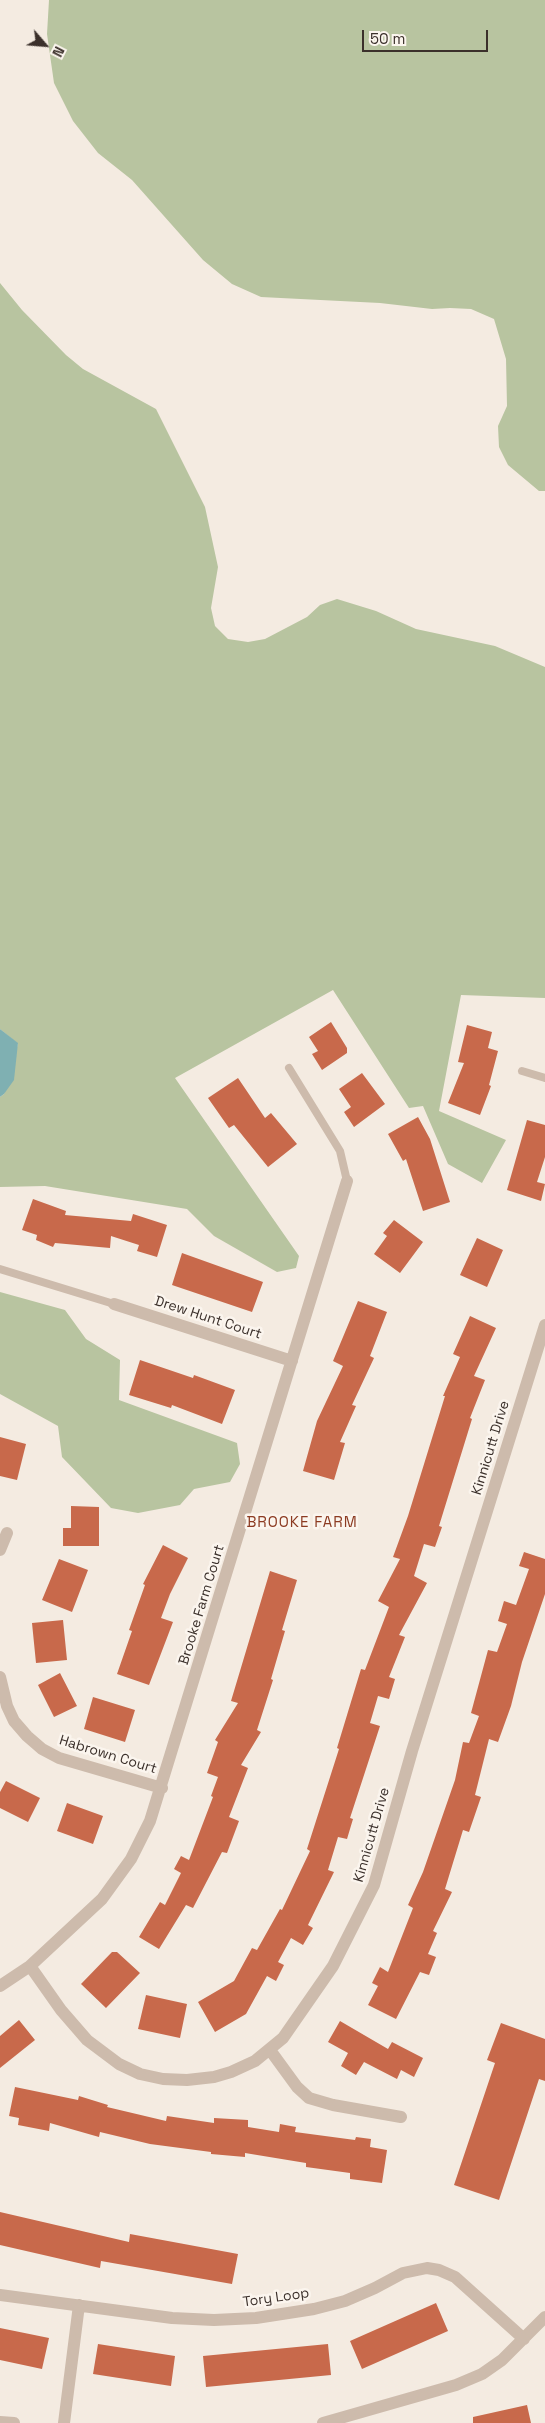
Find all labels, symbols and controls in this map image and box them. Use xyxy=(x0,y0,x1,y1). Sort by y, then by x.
north arrow xyxy=(20,20,70,70)
scale bar xyxy=(365,20,491,52)
text: 50 m xyxy=(370,29,405,48)
text: N xyxy=(48,44,69,60)
street label: Drew Hunt Court xyxy=(152,1293,264,1343)
street label: Kinnicutt Drive xyxy=(469,1399,513,1497)
district label: BROOKE FARM xyxy=(245,1514,359,1532)
street label: Brooke Farm Court xyxy=(176,1543,228,1667)
street label: Habrown Court xyxy=(57,1732,159,1778)
street label: Kinnicutt Drive xyxy=(350,1786,394,1884)
street label: Tory Loop xyxy=(242,2285,310,2311)

